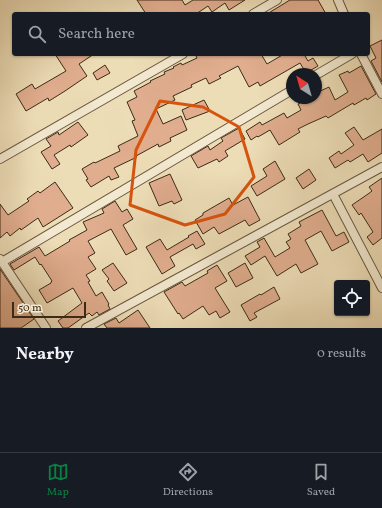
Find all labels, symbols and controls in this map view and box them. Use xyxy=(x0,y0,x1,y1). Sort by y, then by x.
search box xyxy=(12,12,370,56)
icon: search xyxy=(26,23,48,45)
text: Search here xyxy=(58,24,135,45)
north arrow xyxy=(286,68,322,104)
map controls xyxy=(334,280,370,316)
button: locate xyxy=(334,280,370,316)
scale bar xyxy=(12,300,86,319)
text: 50 m xyxy=(18,301,42,316)
text: Nearby xyxy=(16,343,74,366)
text: 0 results xyxy=(317,345,366,363)
tab: Map xyxy=(47,461,69,500)
tab: Directions xyxy=(163,461,213,500)
tab: Saved xyxy=(307,461,335,500)

